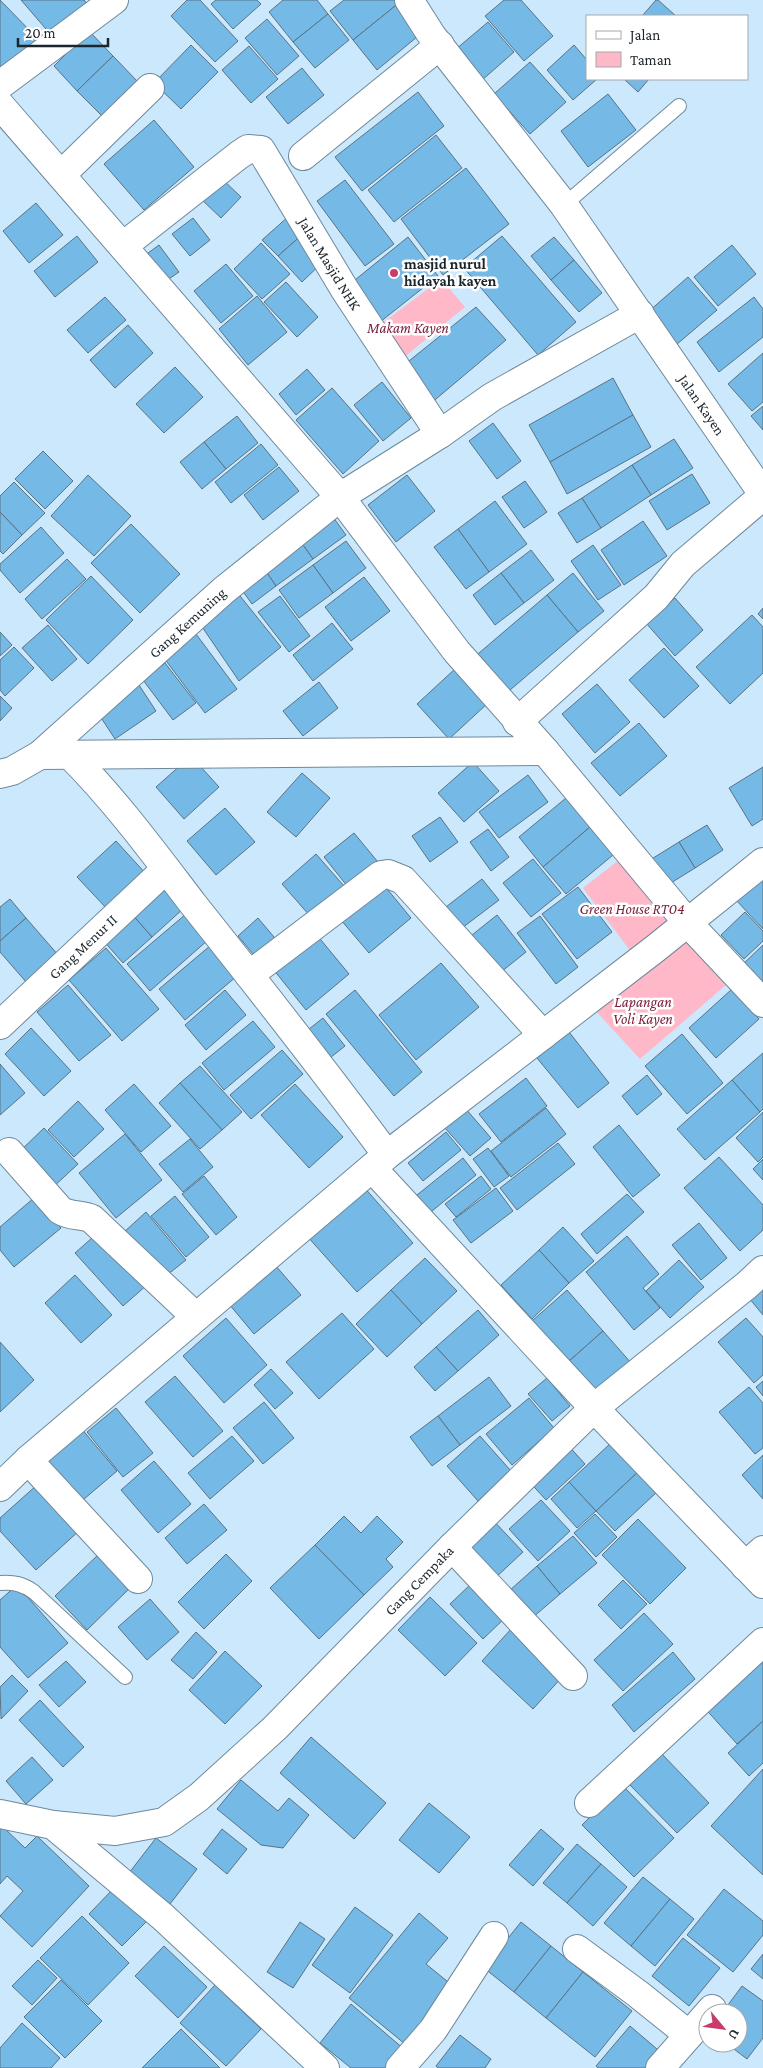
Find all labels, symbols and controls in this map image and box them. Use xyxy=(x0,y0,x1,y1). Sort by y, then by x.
scale bar xyxy=(18,15,108,47)
legend xyxy=(586,15,748,80)
text: 20 m xyxy=(25,25,56,41)
text: Jalan xyxy=(628,27,660,44)
text: Taman xyxy=(630,52,672,68)
street label: Jalan Masjid NHK xyxy=(293,213,364,313)
place label: masjid nurul hidayah kayen xyxy=(404,256,497,289)
marker: masjid nurul hidayah kayen xyxy=(388,267,400,279)
park label: Makam Kayen xyxy=(366,320,449,337)
street label: Jalan Kayen xyxy=(673,370,728,438)
street label: Gang Kemuning xyxy=(146,584,230,661)
park label: Green House RT04 xyxy=(579,901,685,917)
street label: Gang Menur II xyxy=(46,911,120,983)
park label: Lapangan Voli Kayen xyxy=(613,994,673,1028)
street label: Gang Cempaka xyxy=(382,1542,457,1619)
north arrow xyxy=(698,2003,748,2053)
text: U xyxy=(725,2026,744,2043)

